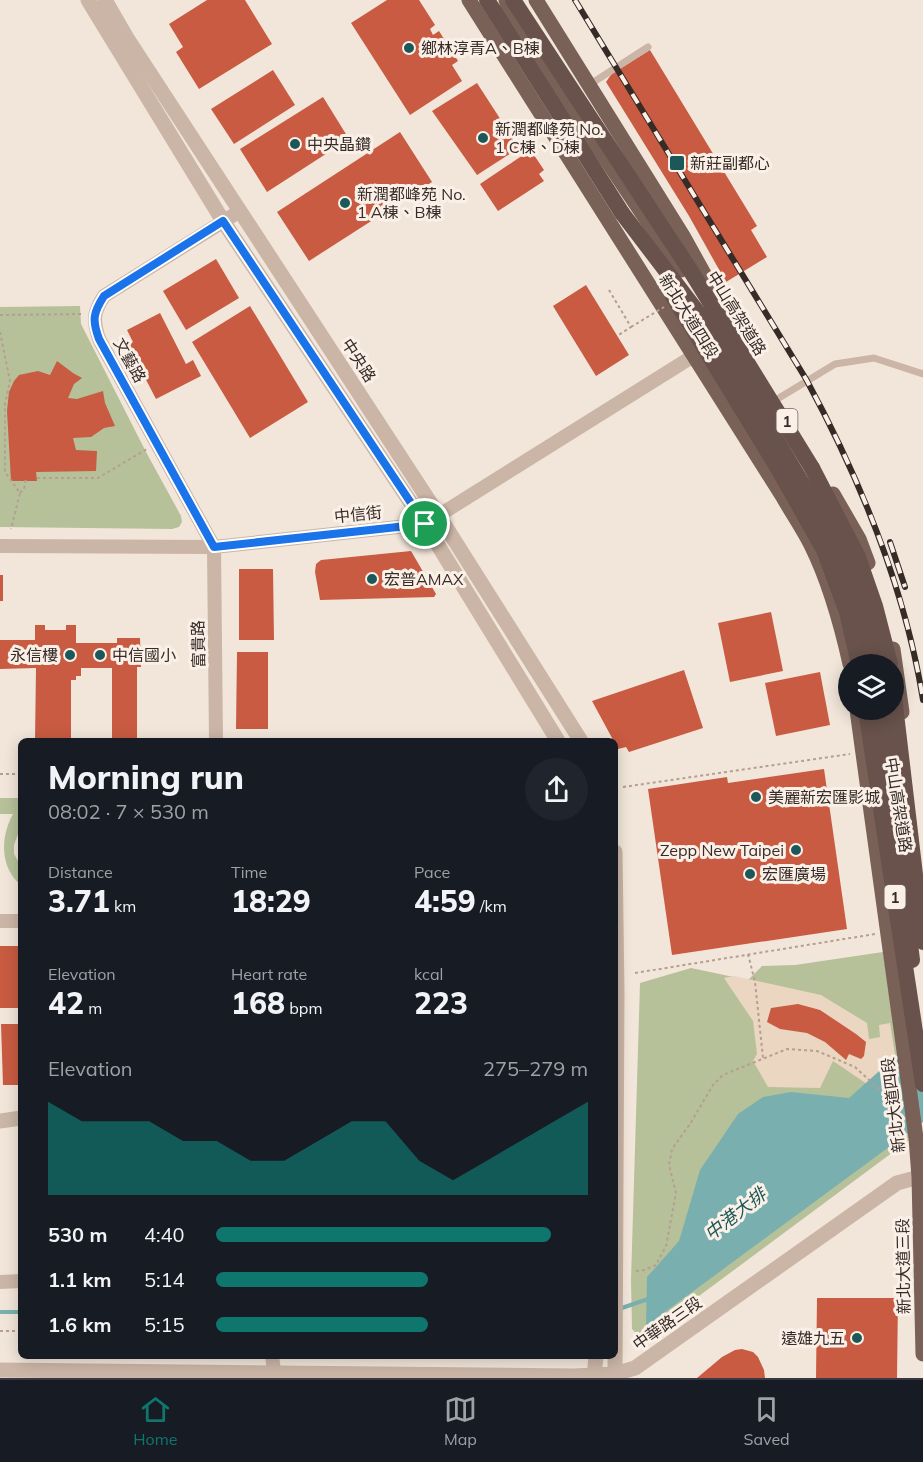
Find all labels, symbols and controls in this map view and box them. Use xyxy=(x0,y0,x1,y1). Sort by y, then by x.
place label: 鄉林淳青A、B棟 xyxy=(421,38,540,58)
marker: 鄉林淳青A、B棟 xyxy=(402,41,416,55)
place label: 新潤都峰苑 No. 1 C棟、D棟 xyxy=(495,119,604,157)
marker: 新潤都峰苑 No. 1 C棟、D棟 xyxy=(476,131,490,145)
place label: 中央晶鑽 xyxy=(307,134,371,154)
marker: 中央晶鑽 xyxy=(288,137,302,151)
place label: 新莊副都心 xyxy=(690,153,770,173)
marker: 新莊副都心 xyxy=(668,154,686,172)
place label: 新潤都峰苑 No. 1 A棟、B棟 xyxy=(357,184,466,222)
marker: 新潤都峰苑 No. 1 A棟、B棟 xyxy=(338,196,352,210)
street label: 中山高架道路 xyxy=(703,267,771,359)
street label: 新北大道四段 xyxy=(655,270,723,362)
street label: 文藝路 xyxy=(110,334,150,386)
street label: 中央路 xyxy=(338,334,380,386)
road number: 1 xyxy=(776,409,798,433)
pin xyxy=(399,498,450,549)
street label: 中信街 xyxy=(333,502,383,526)
icon: arrive xyxy=(408,507,441,540)
place label: 宏普AMAX xyxy=(384,569,464,589)
marker: 宏普AMAX xyxy=(365,572,379,586)
street label: 富貴路 xyxy=(188,620,208,668)
place label: 永信樓 xyxy=(10,645,58,665)
place label: 中信國小 xyxy=(112,645,176,665)
marker: 永信樓 xyxy=(63,648,77,662)
marker: 中信國小 xyxy=(93,648,107,662)
map controls xyxy=(838,654,904,720)
button: layers xyxy=(838,654,904,720)
text: Morning run xyxy=(48,756,244,797)
street label: 中山高架道路 xyxy=(882,756,916,854)
button: share xyxy=(525,758,588,821)
place label: 美麗新宏匯影城 xyxy=(768,787,880,807)
marker: 美麗新宏匯影城 xyxy=(749,790,763,804)
text: 08:02 · 7 × 530 m xyxy=(48,799,209,824)
place label: Zepp New Taipei xyxy=(660,840,784,860)
marker: Zepp New Taipei xyxy=(789,843,803,857)
text: Distance xyxy=(48,862,113,882)
text: Time xyxy=(231,862,267,882)
text: Pace xyxy=(414,862,450,882)
place label: 宏匯廣場 xyxy=(762,864,826,884)
marker: 宏匯廣場 xyxy=(743,867,757,881)
text: 3.71 xyxy=(48,882,110,920)
text: 18:29 xyxy=(231,882,311,920)
text: 4:59 xyxy=(414,882,476,920)
road number: 1 xyxy=(884,885,906,909)
text: km xyxy=(110,896,136,916)
text: /km xyxy=(476,896,507,916)
text: Elevation xyxy=(48,964,116,984)
text: Heart rate xyxy=(231,964,307,984)
text: kcal xyxy=(414,964,443,984)
text: 42 xyxy=(48,984,84,1022)
text: 168 xyxy=(231,984,285,1022)
text: 223 xyxy=(414,984,468,1022)
text: m xyxy=(84,998,102,1018)
text: bpm xyxy=(285,998,322,1018)
text: Elevation xyxy=(48,1056,133,1081)
text: 275–279 m xyxy=(483,1056,588,1081)
street label: 新北大道四段 xyxy=(877,1056,909,1154)
water label: 中港大排 xyxy=(700,1182,772,1245)
street label: 新北大道三段 xyxy=(892,1218,914,1314)
text: 530 m xyxy=(48,1222,107,1247)
text: 4:40 xyxy=(144,1222,185,1247)
text: 1.1 km xyxy=(48,1267,111,1292)
text: 5:14 xyxy=(144,1267,185,1292)
street label: 中華路三段 xyxy=(628,1292,706,1354)
text: 1.6 km xyxy=(48,1312,111,1337)
text: 5:15 xyxy=(144,1312,185,1337)
place label: 遠雄九五 xyxy=(781,1328,845,1348)
marker: 遠雄九五 xyxy=(850,1331,864,1345)
tab: Home xyxy=(133,1393,177,1449)
tab: Map xyxy=(444,1393,477,1449)
tab: Saved xyxy=(744,1393,790,1449)

